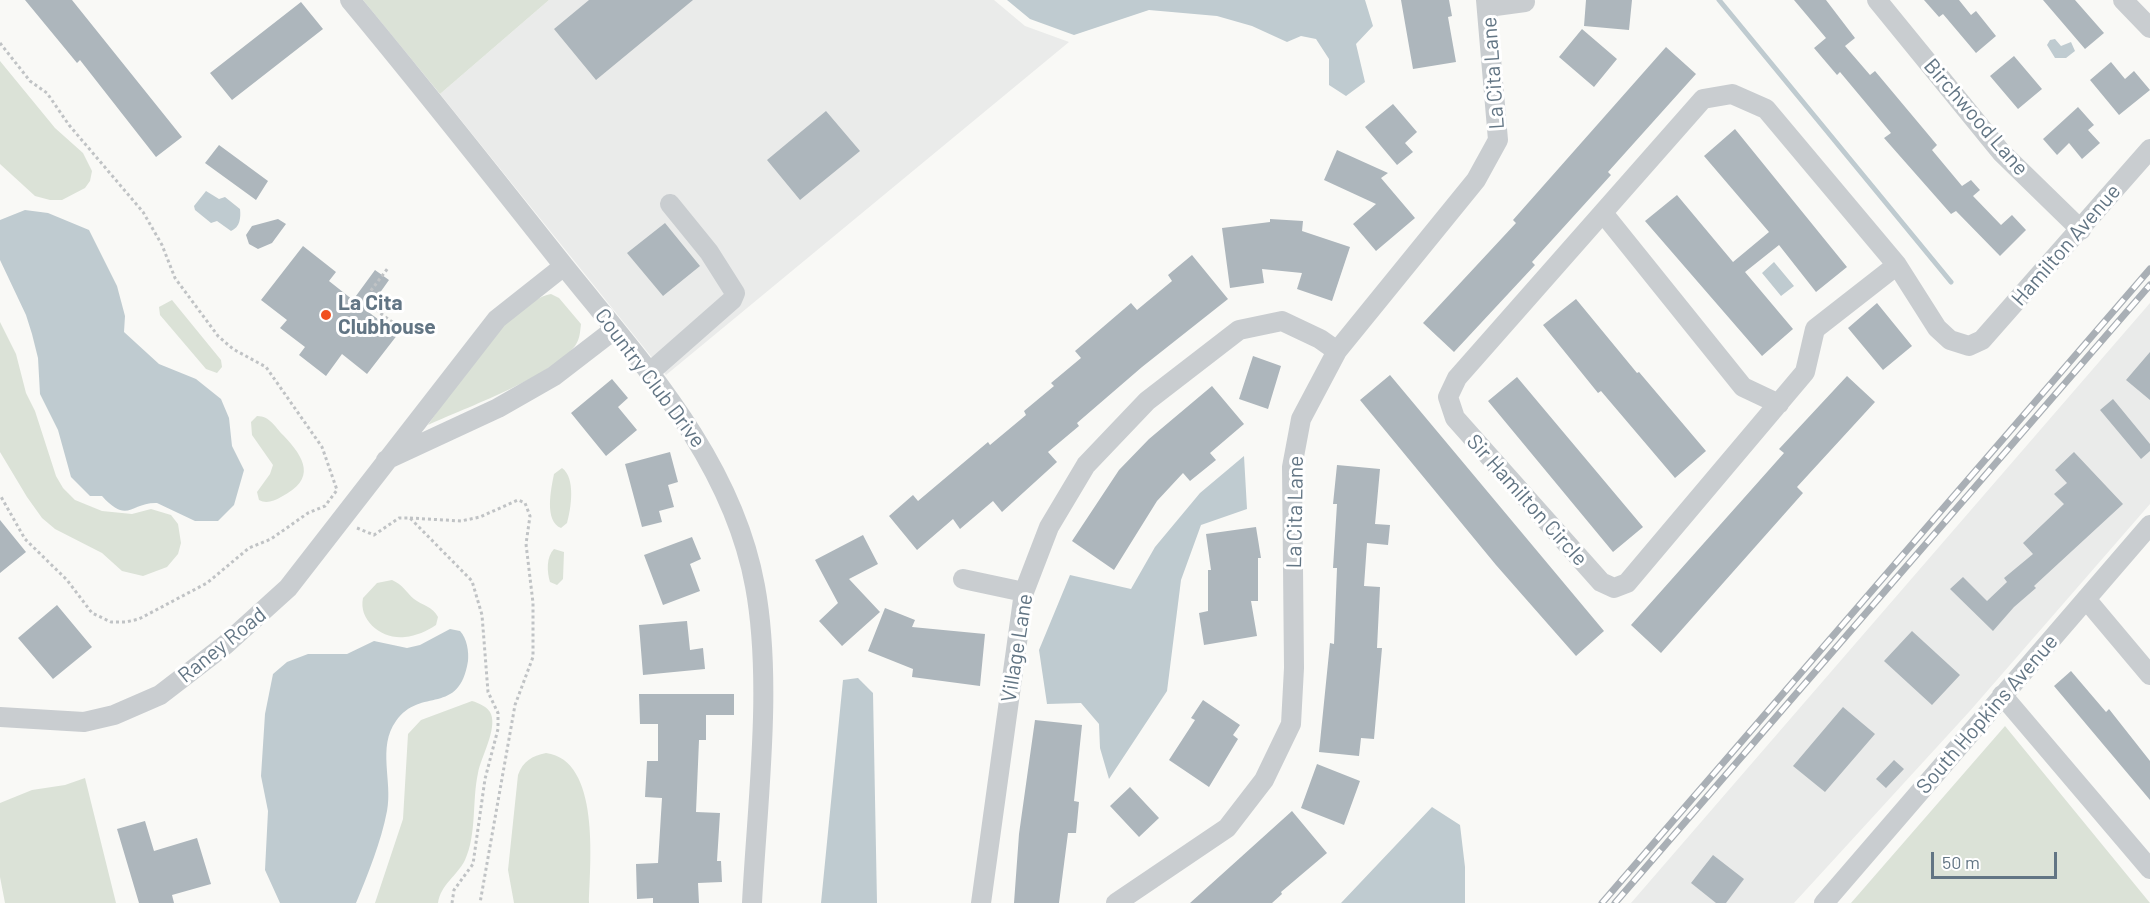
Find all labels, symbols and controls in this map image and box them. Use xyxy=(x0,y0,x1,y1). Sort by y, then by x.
street label: La Cita Lane xyxy=(1477,16,1509,130)
street label: Birchwood Lane xyxy=(1918,53,2034,181)
street label: Hamilton Avenue xyxy=(2006,179,2126,311)
place label: La Cita Clubhouse xyxy=(338,290,436,340)
street label: Country Club Drive xyxy=(589,303,711,453)
marker: La Cita Clubhouse xyxy=(319,308,333,322)
street label: Sir Hamilton Circle xyxy=(1461,429,1593,571)
street label: La Cita Lane xyxy=(1281,456,1309,568)
street label: Village Lane xyxy=(996,592,1038,704)
street label: Raney Road xyxy=(173,602,271,688)
street label: South Hopkins Avenue xyxy=(1911,629,2063,799)
scale bar xyxy=(1934,840,2060,878)
text: 50 m xyxy=(1942,851,1980,873)

